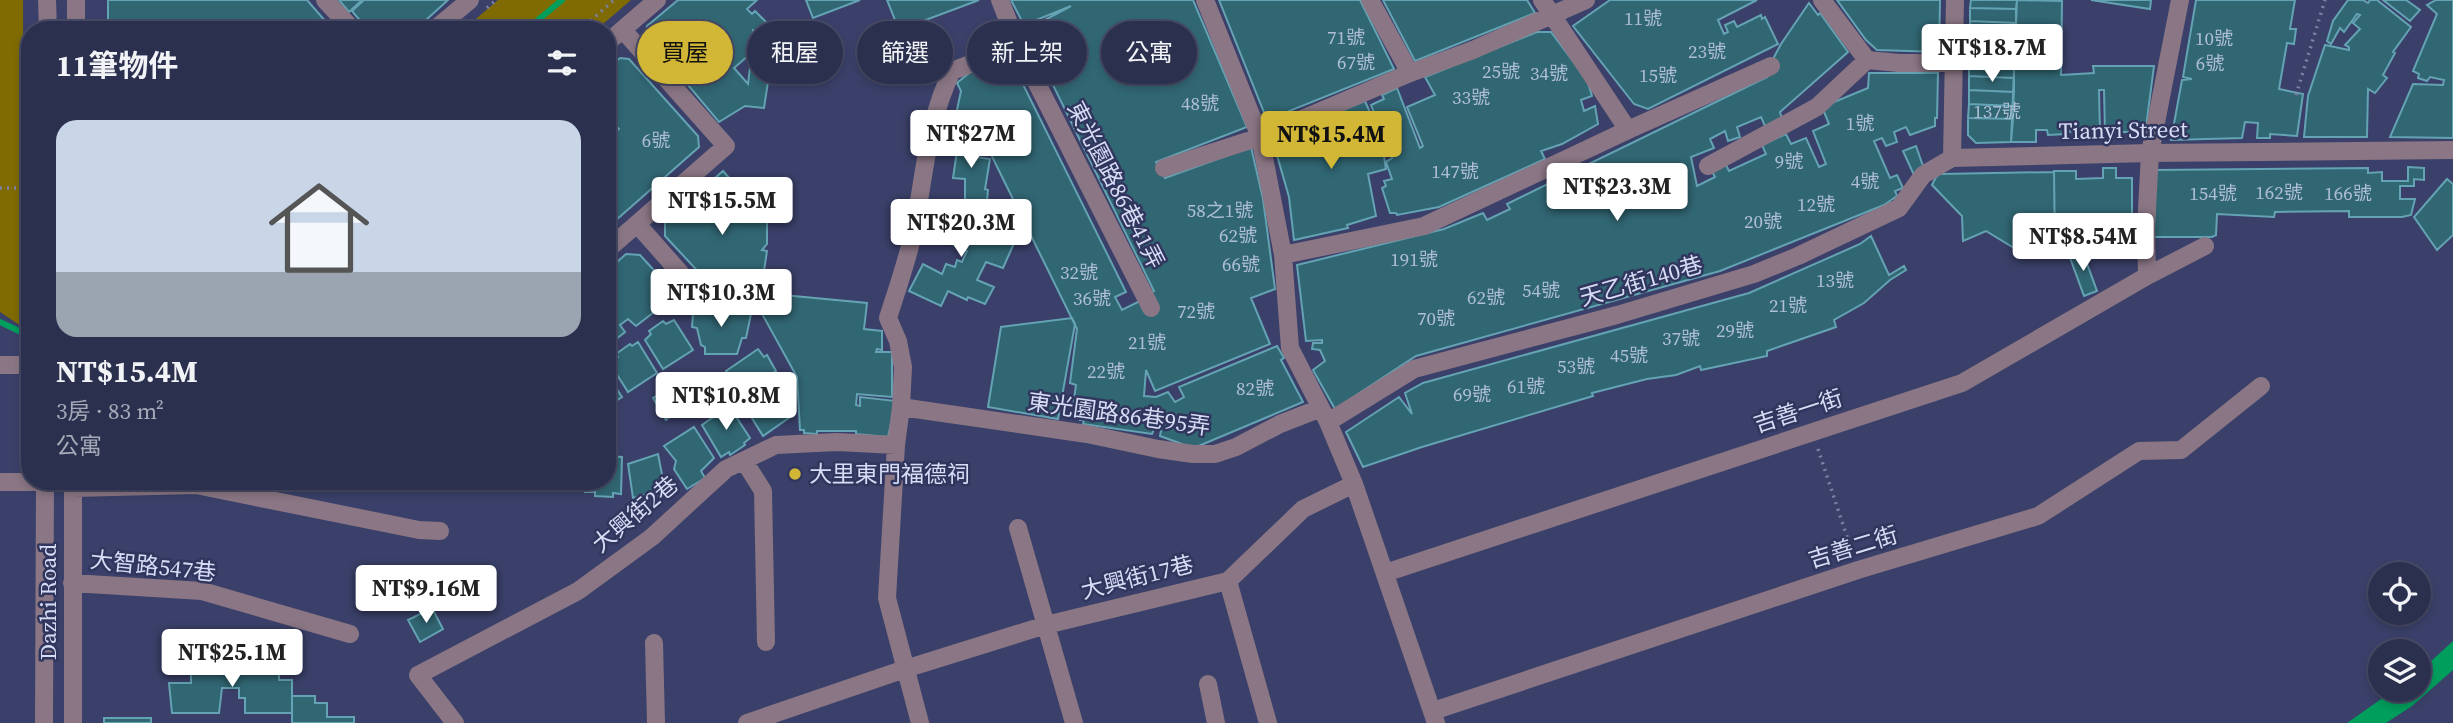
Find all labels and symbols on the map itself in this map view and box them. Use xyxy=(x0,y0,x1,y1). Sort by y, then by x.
house number: 11號 xyxy=(1624,5,1662,31)
house number: 71號 xyxy=(1327,24,1365,50)
pin: NT$18.7M xyxy=(1920,24,2064,84)
house number: 10號 xyxy=(2195,25,2233,51)
house number: 23號 xyxy=(1688,38,1726,64)
house number: 67號 xyxy=(1337,49,1375,75)
house number: 6號 xyxy=(2196,50,2224,76)
house number: 25號 xyxy=(1482,58,1520,84)
house number: 34號 xyxy=(1530,60,1568,86)
house number: 15號 xyxy=(1639,62,1677,88)
house number: 33號 xyxy=(1452,84,1490,110)
house number: 48號 xyxy=(1181,90,1219,116)
street label: 東光園路86巷41弄 xyxy=(1060,96,1172,274)
house number: 137號 xyxy=(1973,98,2021,124)
pin: NT$27M xyxy=(914,110,1028,170)
house number: 1號 xyxy=(1846,110,1874,136)
pin: NT$15.4M xyxy=(1259,111,1403,171)
street label: Tianyi Street xyxy=(2058,113,2188,147)
house number: 6號 xyxy=(642,127,670,153)
house number: 9號 xyxy=(1775,148,1803,174)
house number: 147號 xyxy=(1431,158,1479,184)
pin: NT$23.3M xyxy=(1545,164,1689,223)
house number: 4號 xyxy=(1851,168,1879,194)
pin: NT$15.5M xyxy=(650,177,794,237)
house number: 162號 xyxy=(2255,179,2303,205)
house number: 154號 xyxy=(2189,180,2237,206)
house number: 166號 xyxy=(2324,180,2372,206)
house number: 12號 xyxy=(1797,191,1835,217)
house number: 58之1號 xyxy=(1187,197,1253,223)
pin: NT$20.3M xyxy=(889,200,1033,259)
house number: 20號 xyxy=(1744,208,1782,234)
pin: NT$8.54M xyxy=(2011,214,2155,273)
house number: 62號 xyxy=(1219,222,1257,248)
house number: 191號 xyxy=(1390,246,1438,272)
street label: 天乙街140巷 xyxy=(1576,248,1706,314)
house number: 66號 xyxy=(1222,251,1260,277)
house number: 32號 xyxy=(1060,259,1098,285)
house number: 13號 xyxy=(1816,267,1854,293)
pin: NT$10.3M xyxy=(649,270,793,329)
house number: 54號 xyxy=(1522,277,1560,303)
house number: 62號 xyxy=(1467,284,1505,310)
house number: 36號 xyxy=(1073,285,1111,311)
house number: 21號 xyxy=(1769,292,1807,318)
house number: 72號 xyxy=(1177,298,1215,324)
house number: 70號 xyxy=(1417,305,1455,331)
house number: 29號 xyxy=(1716,317,1754,343)
house number: 37號 xyxy=(1662,325,1700,351)
house number: 21號 xyxy=(1128,329,1166,355)
house number: 45號 xyxy=(1610,342,1648,368)
house number: 53號 xyxy=(1557,353,1595,379)
house number: 22號 xyxy=(1087,358,1125,384)
pin: NT$10.8M xyxy=(654,372,798,432)
house number: 61號 xyxy=(1507,373,1545,399)
house number: 82號 xyxy=(1236,375,1274,401)
house number: 69號 xyxy=(1453,381,1491,407)
street label: 吉善一街 xyxy=(1749,382,1847,440)
street label: 東光園路86巷95弄 xyxy=(1026,385,1212,443)
place label: 大里東門福德祠 xyxy=(809,458,970,490)
marker: 大里東門福德祠 xyxy=(787,466,803,482)
street label: 大興街2巷 xyxy=(585,468,685,560)
street label: 吉善二街 xyxy=(1804,518,1902,576)
street label: 大智路547巷 xyxy=(88,543,218,589)
street label: Dazhi Road xyxy=(32,544,64,660)
street label: 大興街17巷 xyxy=(1077,548,1197,606)
pin: NT$9.16M xyxy=(354,566,498,625)
pin: NT$25.1M xyxy=(160,630,304,689)

